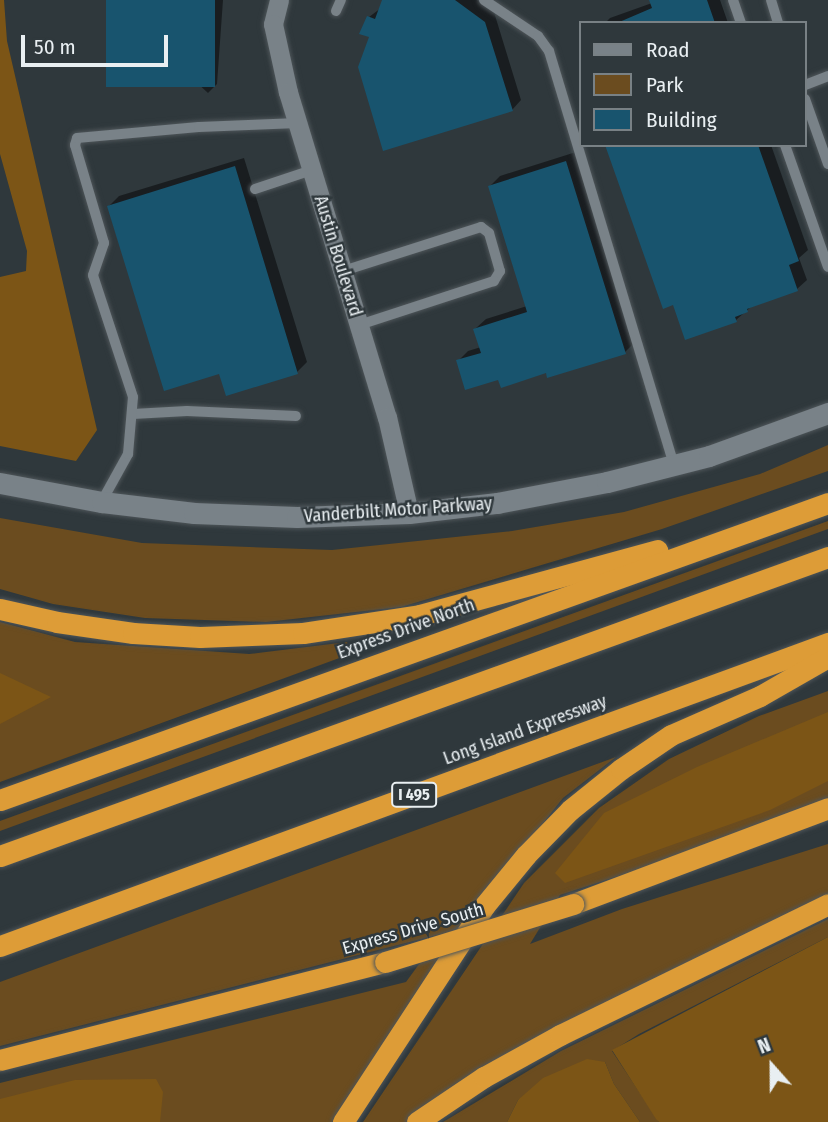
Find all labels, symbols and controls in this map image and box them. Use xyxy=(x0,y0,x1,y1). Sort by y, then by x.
scale bar xyxy=(24,21,172,65)
legend xyxy=(580,21,807,147)
text: 50 m xyxy=(34,34,76,60)
text: Road xyxy=(646,37,690,63)
text: Park xyxy=(646,72,683,98)
text: Building xyxy=(646,107,717,133)
street label: Austin Boulevard xyxy=(309,193,367,319)
street label: Vanderbilt Motor Parkway xyxy=(303,493,493,527)
street label: Express Drive North xyxy=(334,594,478,664)
street label: Long Island Expressway xyxy=(440,690,610,770)
road number: I 495 xyxy=(390,782,438,808)
street label: Express Drive South xyxy=(340,899,486,959)
north arrow xyxy=(737,1031,807,1101)
text: N xyxy=(755,1033,774,1059)

